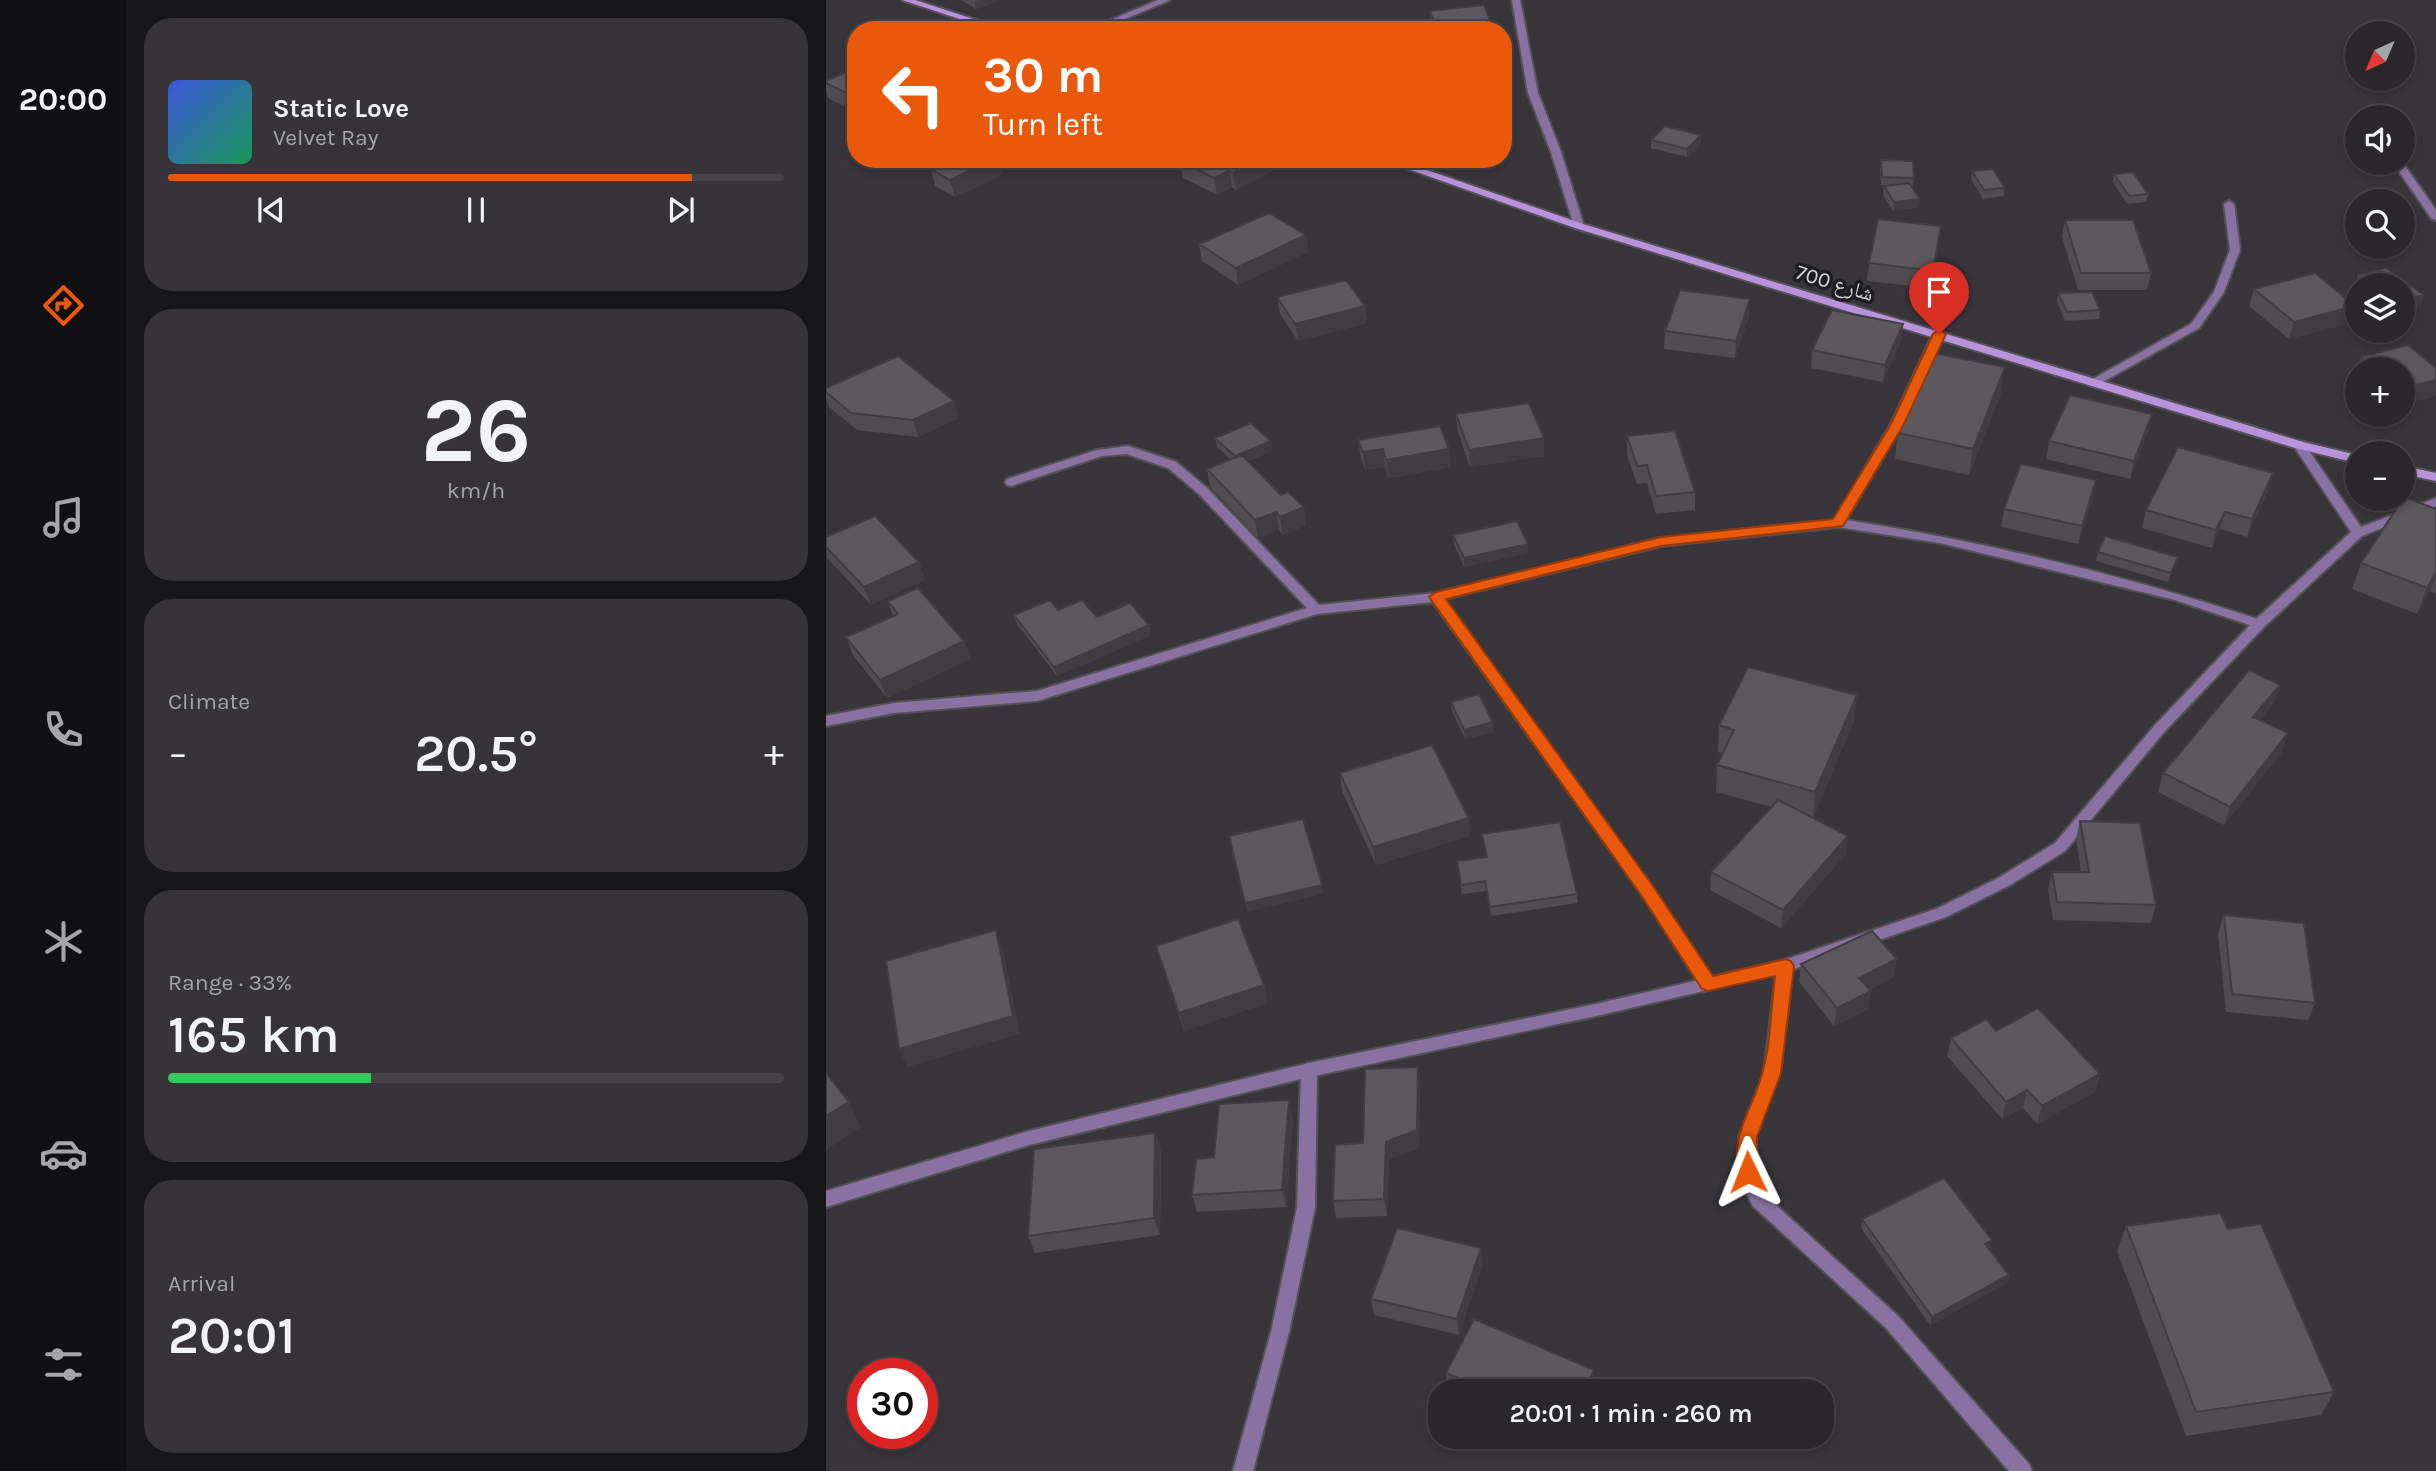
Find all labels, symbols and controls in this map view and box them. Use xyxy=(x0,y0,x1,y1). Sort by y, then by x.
north arrow xyxy=(2345,21,2415,91)
map controls xyxy=(2345,21,2415,511)
text: 30 m xyxy=(983,47,1103,104)
icon: left xyxy=(868,49,959,140)
text: 20:00 xyxy=(19,81,107,118)
text: Static Love xyxy=(273,93,409,124)
button: sound xyxy=(2345,105,2415,175)
text: Turn left xyxy=(983,106,1103,143)
text: Velvet Ray xyxy=(273,124,378,151)
button: search xyxy=(2345,189,2415,259)
icon: previous xyxy=(252,191,290,229)
icon: pause xyxy=(457,191,495,229)
icon: next xyxy=(662,191,700,229)
street label: شارع 700 xyxy=(1793,260,1877,307)
pin xyxy=(1909,262,1969,334)
icon: arrive xyxy=(1920,273,1958,311)
button: layers xyxy=(2345,273,2415,343)
icon: directions xyxy=(39,281,88,330)
button: + xyxy=(2345,357,2415,427)
text: 26 xyxy=(421,378,531,484)
button: − xyxy=(2345,441,2415,511)
text: km/h xyxy=(447,477,505,504)
icon: music xyxy=(39,493,88,542)
text: Climate xyxy=(168,688,250,715)
icon: phone xyxy=(39,705,88,754)
text: 20.5° xyxy=(414,723,538,784)
text: − xyxy=(168,731,188,776)
text: + xyxy=(764,731,784,776)
icon: climate xyxy=(39,917,88,966)
text: Range · 33% xyxy=(168,969,292,996)
text: 165 km xyxy=(168,1004,340,1065)
icon: car xyxy=(39,1129,88,1178)
position arrow xyxy=(1711,1135,1785,1209)
text: Arrival xyxy=(168,1270,235,1297)
text: 20:01 xyxy=(168,1305,295,1366)
icon: filters xyxy=(39,1340,88,1389)
speed limit sign: 30 xyxy=(847,1358,938,1449)
text: 20:01 · 1 min · 260 m xyxy=(1509,1398,1753,1429)

